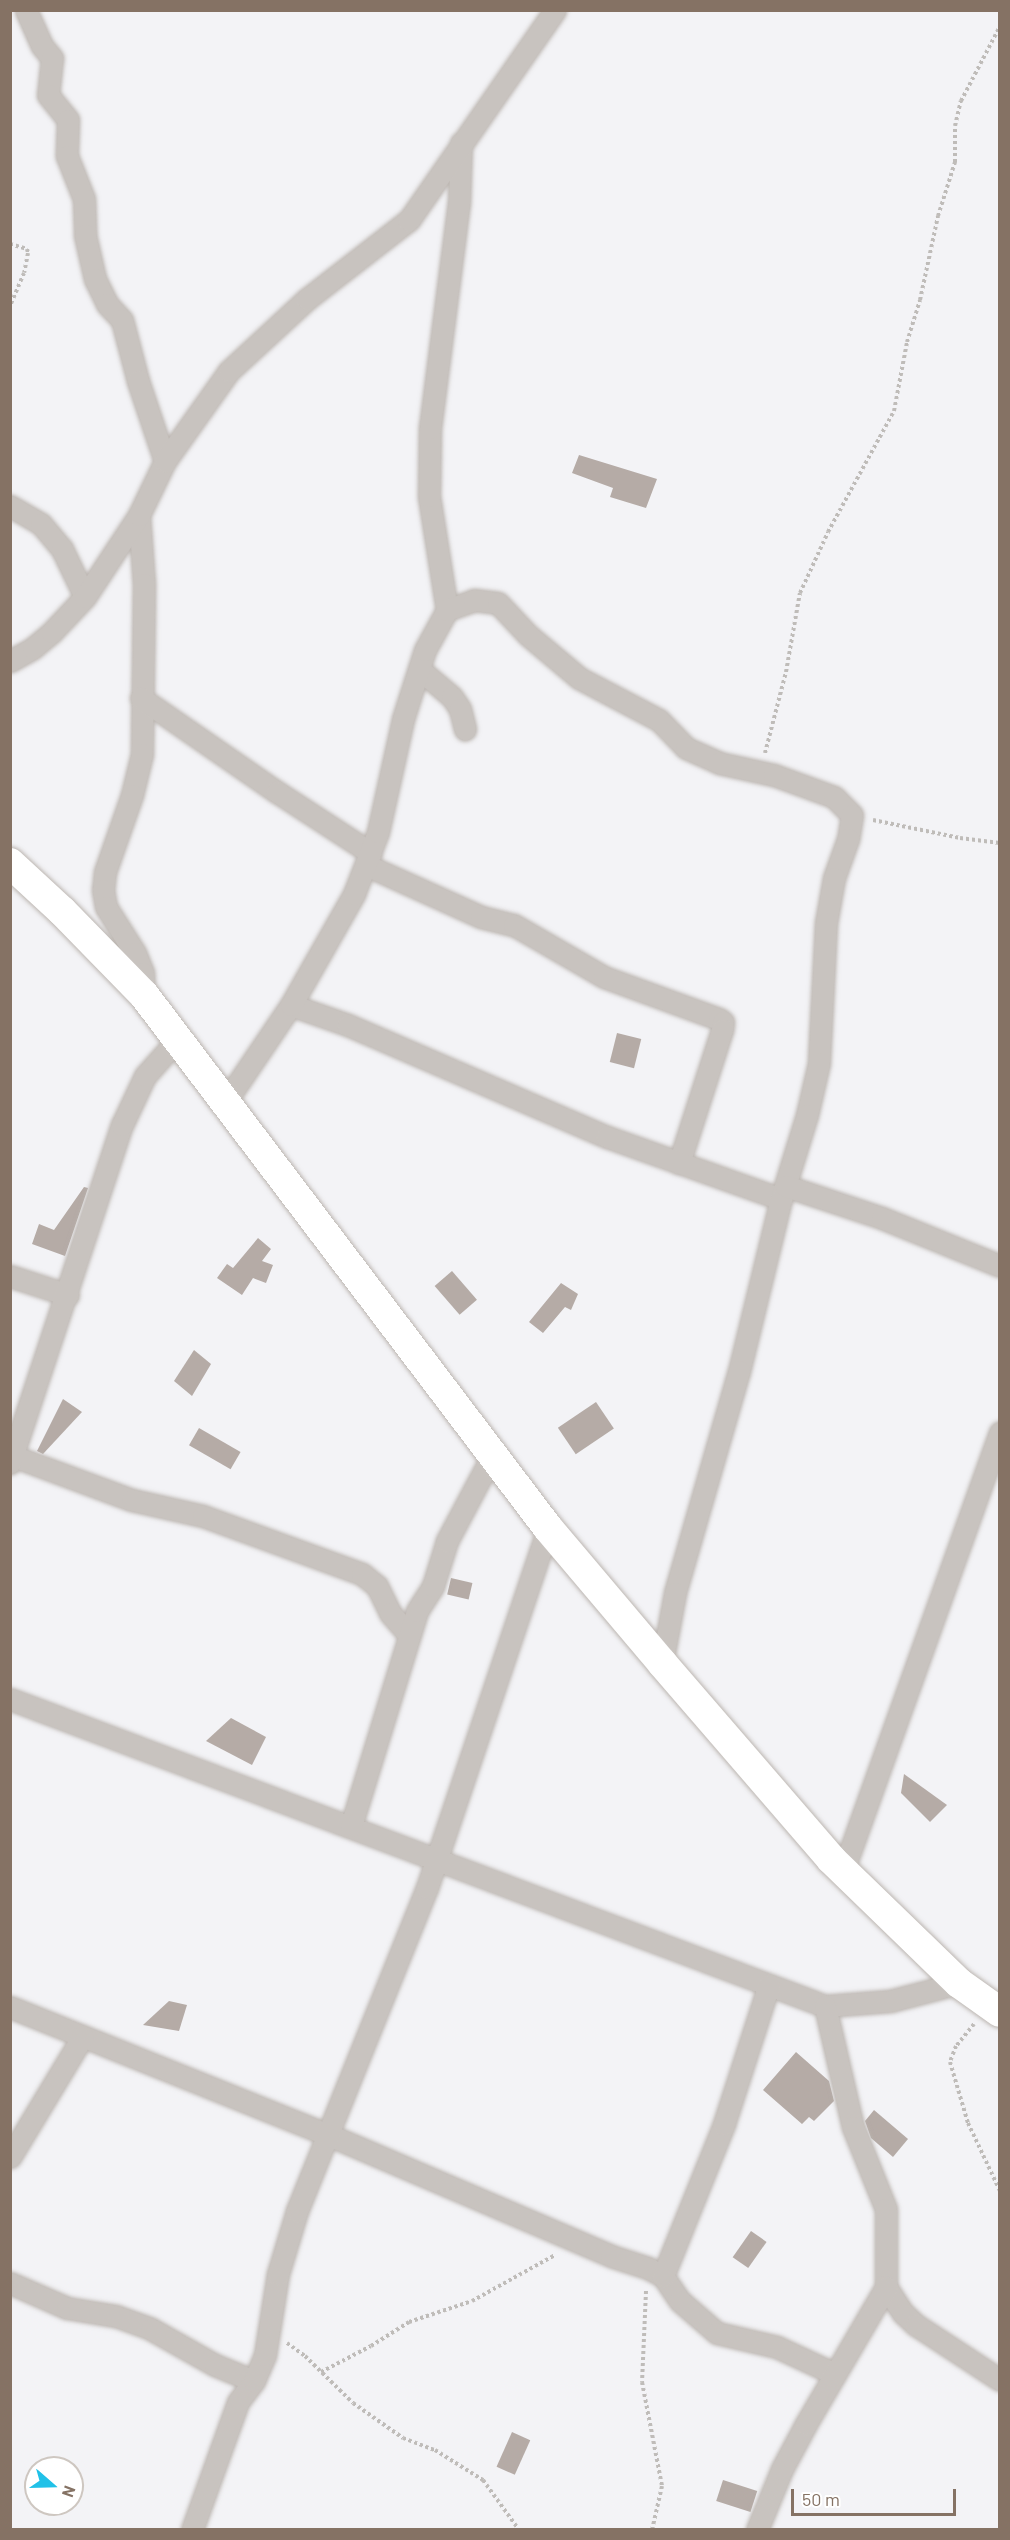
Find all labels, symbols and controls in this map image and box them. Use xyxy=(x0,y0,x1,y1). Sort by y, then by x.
north arrow xyxy=(24,2456,84,2516)
scale bar xyxy=(794,2477,959,2515)
text: N xyxy=(59,2483,80,2500)
text: 50 m xyxy=(802,2488,840,2510)

